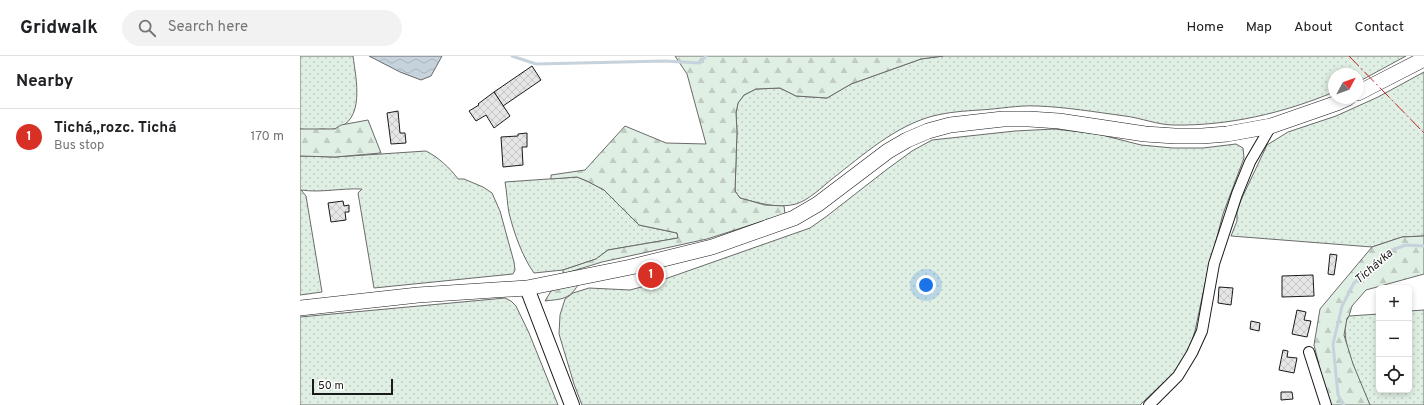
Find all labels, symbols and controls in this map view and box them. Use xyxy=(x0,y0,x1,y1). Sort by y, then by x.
search box xyxy=(122,10,402,46)
text: Gridwalk xyxy=(20,16,98,40)
icon: search xyxy=(136,17,158,39)
text: Search here xyxy=(168,18,248,37)
text: Home xyxy=(1187,19,1224,36)
text: Map xyxy=(1246,19,1272,36)
text: About xyxy=(1294,19,1333,36)
text: Contact xyxy=(1355,19,1404,36)
north arrow xyxy=(1328,68,1364,104)
text: Nearby xyxy=(16,71,73,93)
text: Tichá,,rozc. Tichá xyxy=(54,119,177,138)
text: 1 xyxy=(26,129,32,145)
text: 170 m xyxy=(250,129,284,145)
text: Bus stop xyxy=(54,138,104,154)
water label: Tichávka xyxy=(1351,245,1397,288)
pin: 1 xyxy=(638,260,664,290)
your location xyxy=(916,275,936,295)
map controls xyxy=(1376,285,1412,393)
button: + xyxy=(1376,285,1412,321)
button: − xyxy=(1376,321,1412,357)
button: locate xyxy=(1376,357,1412,393)
scale bar xyxy=(312,377,393,396)
text: 50 m xyxy=(318,379,344,393)

